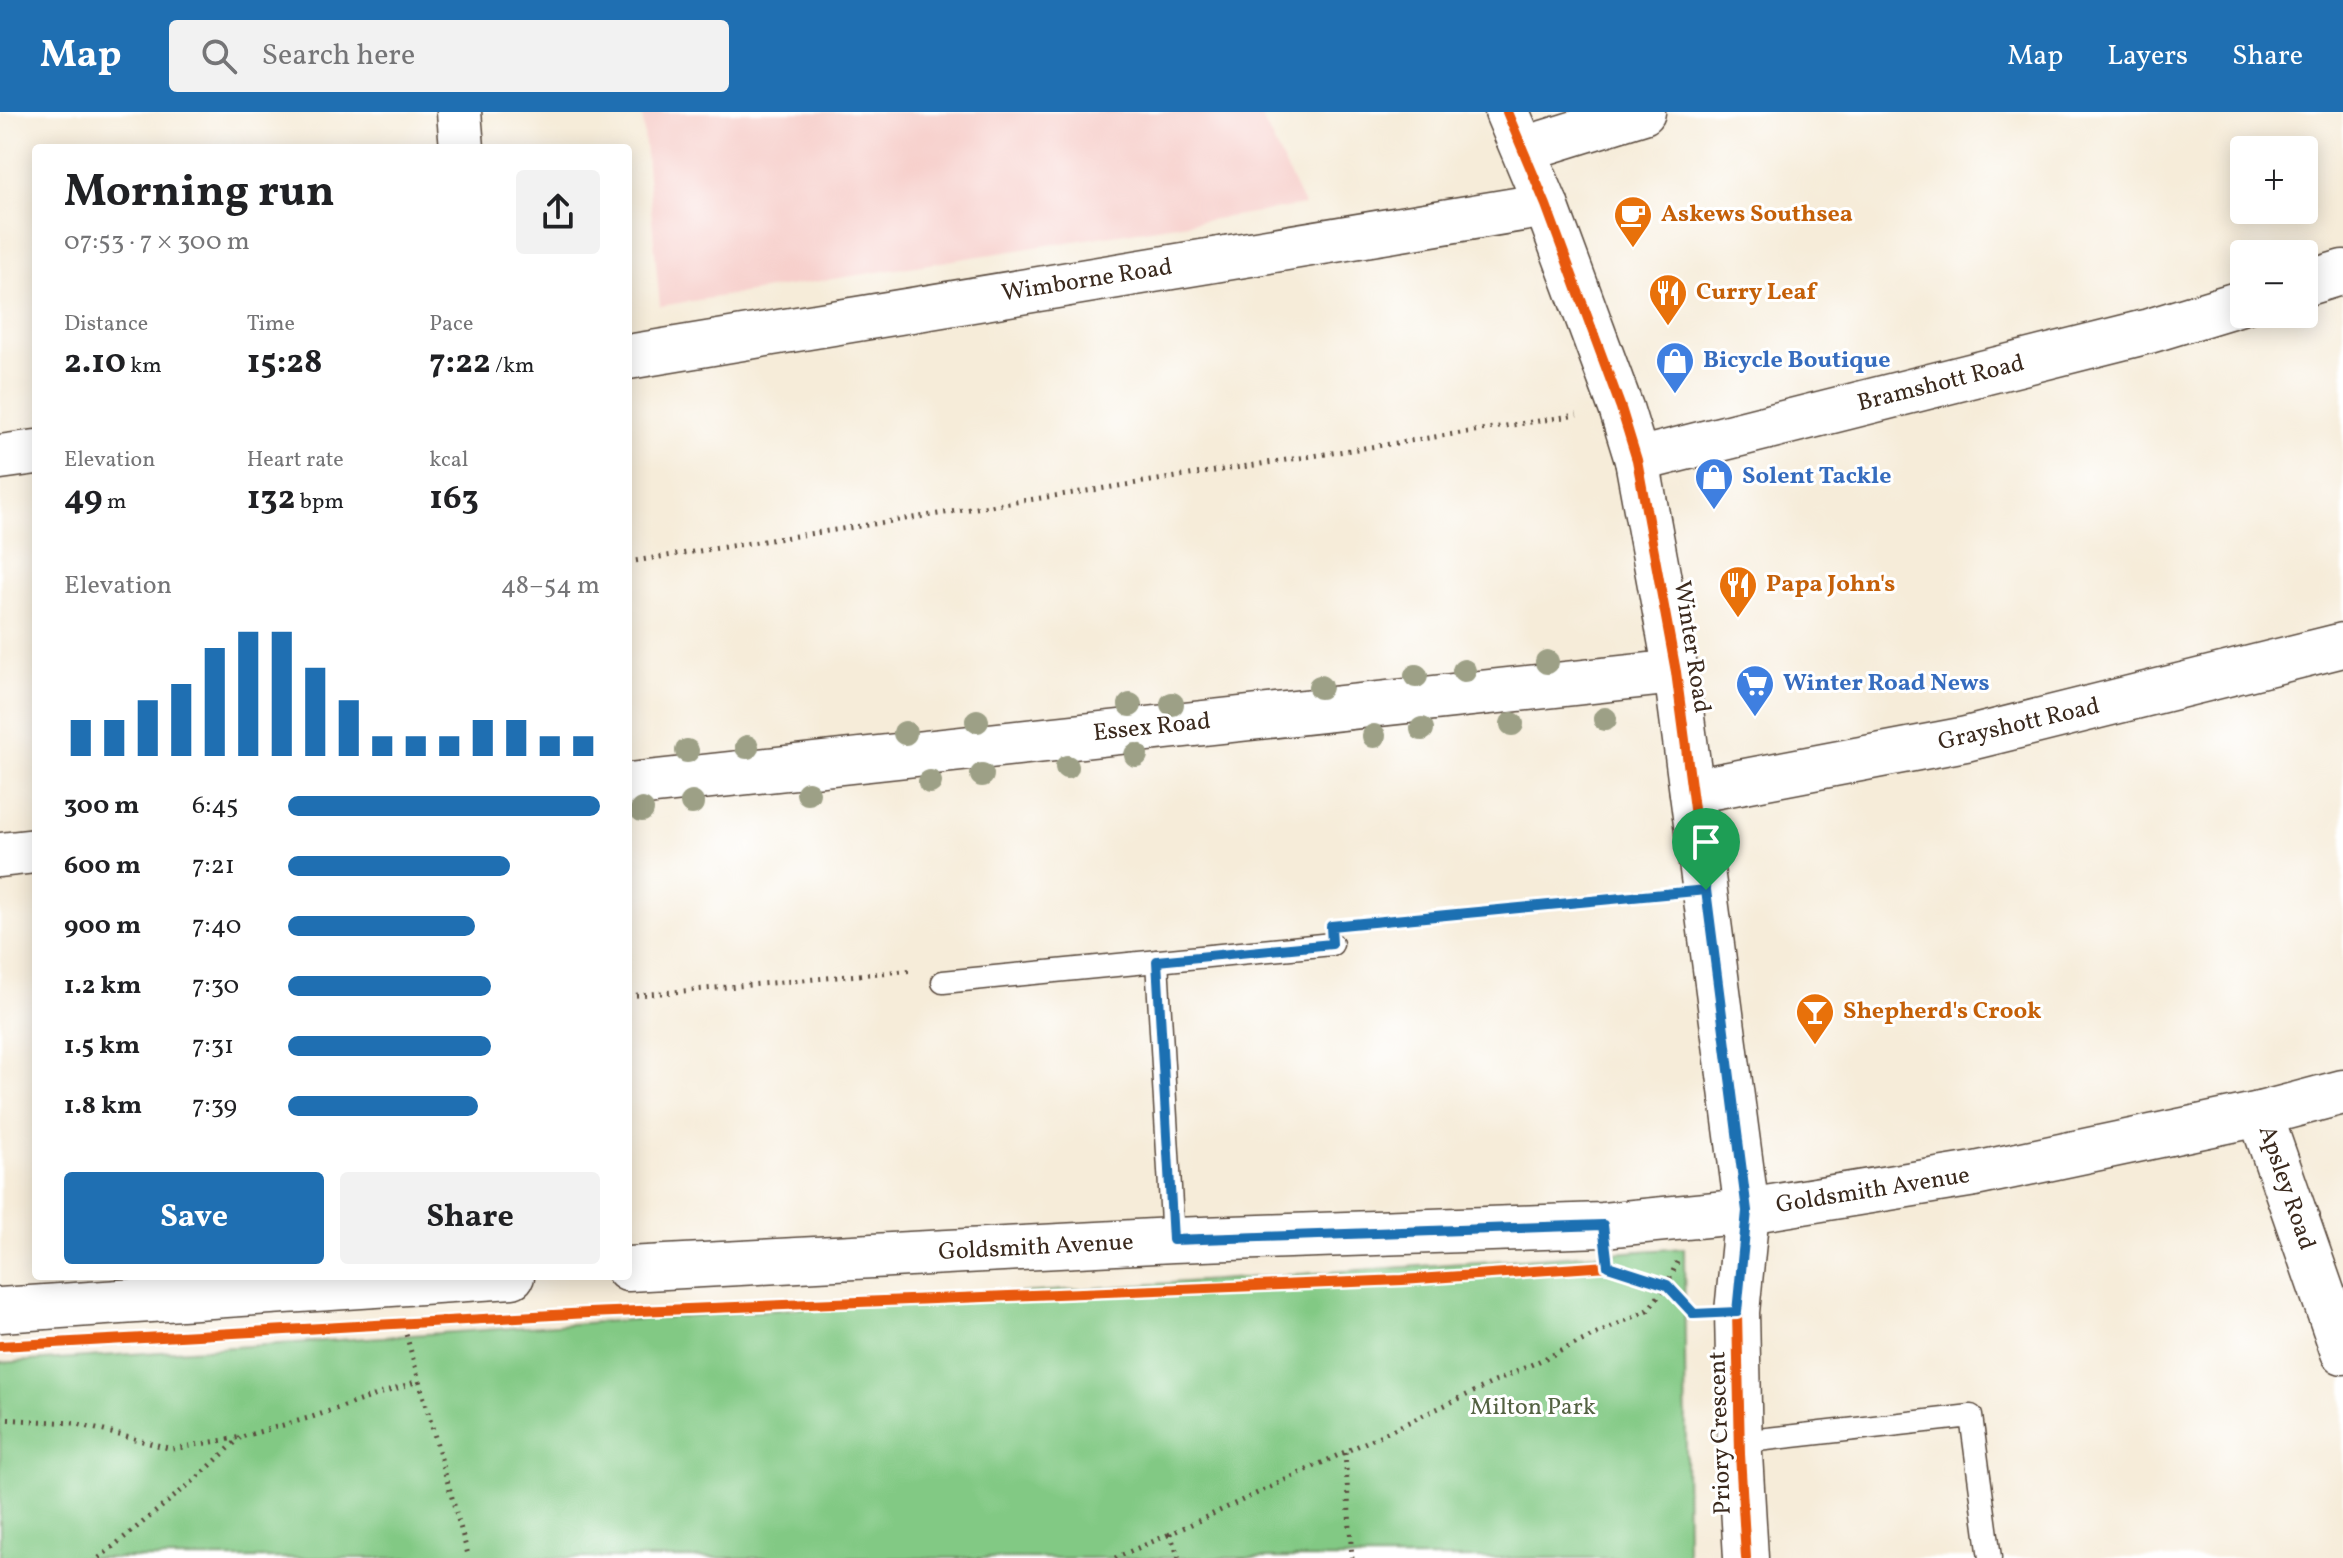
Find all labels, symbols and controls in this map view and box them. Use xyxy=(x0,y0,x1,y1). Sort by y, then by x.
search box xyxy=(169,20,729,92)
text: Map xyxy=(40,30,121,83)
icon: search xyxy=(197,34,241,78)
text: Search here xyxy=(261,35,415,77)
text: Map xyxy=(2007,37,2063,76)
text: Layers xyxy=(2107,37,2188,76)
text: Share xyxy=(2232,37,2303,76)
map controls xyxy=(2230,136,2318,328)
button: + xyxy=(2230,136,2318,224)
text: Morning run xyxy=(64,163,335,224)
button: share xyxy=(516,170,600,254)
cafe icon: Askews Southsea xyxy=(1612,194,1654,249)
place label: Askews Southsea xyxy=(1661,198,1853,232)
text: 07:53 · 7 × 300 m xyxy=(64,224,250,260)
button: − xyxy=(2230,240,2318,328)
street label: Wimborne Road xyxy=(999,251,1175,311)
restaurant icon: Curry Leaf xyxy=(1647,272,1689,327)
place label: Curry Leaf xyxy=(1696,276,1819,310)
text: Distance xyxy=(64,309,148,340)
text: Time xyxy=(247,309,295,340)
text: Pace xyxy=(429,309,473,340)
text: 2.10 xyxy=(64,340,126,387)
text: 15:28 xyxy=(247,340,323,387)
text: 7:22 xyxy=(429,340,491,387)
shop icon: Bicycle Boutique xyxy=(1654,340,1696,395)
place label: Bicycle Boutique xyxy=(1703,344,1890,378)
street label: Bramshott Road xyxy=(1854,347,2028,421)
text: km xyxy=(126,351,162,382)
text: /km xyxy=(491,351,535,382)
text: Elevation xyxy=(64,445,155,476)
text: Heart rate xyxy=(247,445,344,476)
text: kcal xyxy=(429,445,468,476)
shop icon: Solent Tackle xyxy=(1693,456,1735,511)
place label: Solent Tackle xyxy=(1742,460,1892,494)
text: 49 xyxy=(64,476,103,523)
text: 132 xyxy=(247,476,295,523)
text: 163 xyxy=(429,476,479,523)
text: m xyxy=(103,487,126,518)
text: bpm xyxy=(295,487,344,518)
restaurant icon: Papa John's xyxy=(1717,564,1759,619)
text: Elevation xyxy=(64,568,172,604)
text: 48–54 m xyxy=(501,568,600,604)
place label: Papa John's xyxy=(1766,568,1895,602)
street label: Winter Road xyxy=(1664,578,1718,716)
supermarket icon: Winter Road News xyxy=(1734,663,1776,718)
place label: Winter Road News xyxy=(1783,667,1990,701)
street label: Grayshott Road xyxy=(1935,690,2103,760)
street label: Essex Road xyxy=(1092,705,1212,751)
text: 300 m xyxy=(64,788,140,824)
text: 6:45 xyxy=(192,788,239,824)
pin xyxy=(1672,808,1740,890)
icon: arrive xyxy=(1684,820,1728,864)
text: 600 m xyxy=(64,848,141,884)
text: 7:21 xyxy=(192,848,235,884)
text: 900 m xyxy=(64,908,141,944)
text: 7:40 xyxy=(192,908,241,944)
text: 1.2 km xyxy=(64,968,141,1004)
text: 7:30 xyxy=(192,968,239,1004)
bar icon: Shepherd's Crook xyxy=(1794,991,1836,1046)
place label: Shepherd's Crook xyxy=(1843,995,2042,1029)
text: 1.5 km xyxy=(64,1028,140,1064)
text: 7:31 xyxy=(192,1028,234,1064)
text: 1.8 km xyxy=(64,1088,142,1124)
text: 7:39 xyxy=(192,1088,237,1124)
street label: Apsley Road xyxy=(2249,1121,2323,1255)
street label: Goldsmith Avenue xyxy=(1774,1159,1972,1223)
button: Save xyxy=(64,1172,324,1264)
button: Share xyxy=(340,1172,600,1264)
street label: Goldsmith Avenue xyxy=(937,1226,1135,1270)
street label: Priory Crescent xyxy=(1701,1351,1741,1515)
park label: Milton Park xyxy=(1470,1391,1596,1425)

